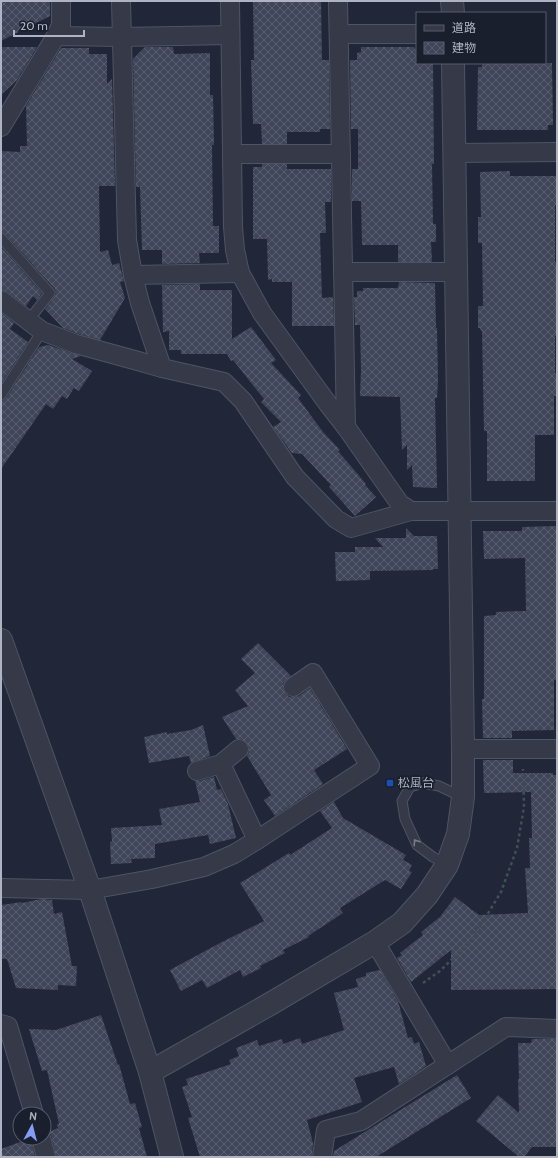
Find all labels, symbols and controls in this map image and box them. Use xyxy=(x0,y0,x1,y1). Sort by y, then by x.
scale bar xyxy=(14,12,84,38)
legend xyxy=(416,12,546,64)
text: 20 m xyxy=(20,18,48,33)
text: 道路 xyxy=(452,20,476,35)
text: 建物 xyxy=(452,40,476,55)
place label: 松風台 xyxy=(398,775,434,790)
marker: 松風台 xyxy=(385,778,395,788)
one-way arrow xyxy=(414,839,421,846)
north arrow xyxy=(12,1106,52,1146)
text: N xyxy=(29,1109,38,1123)

